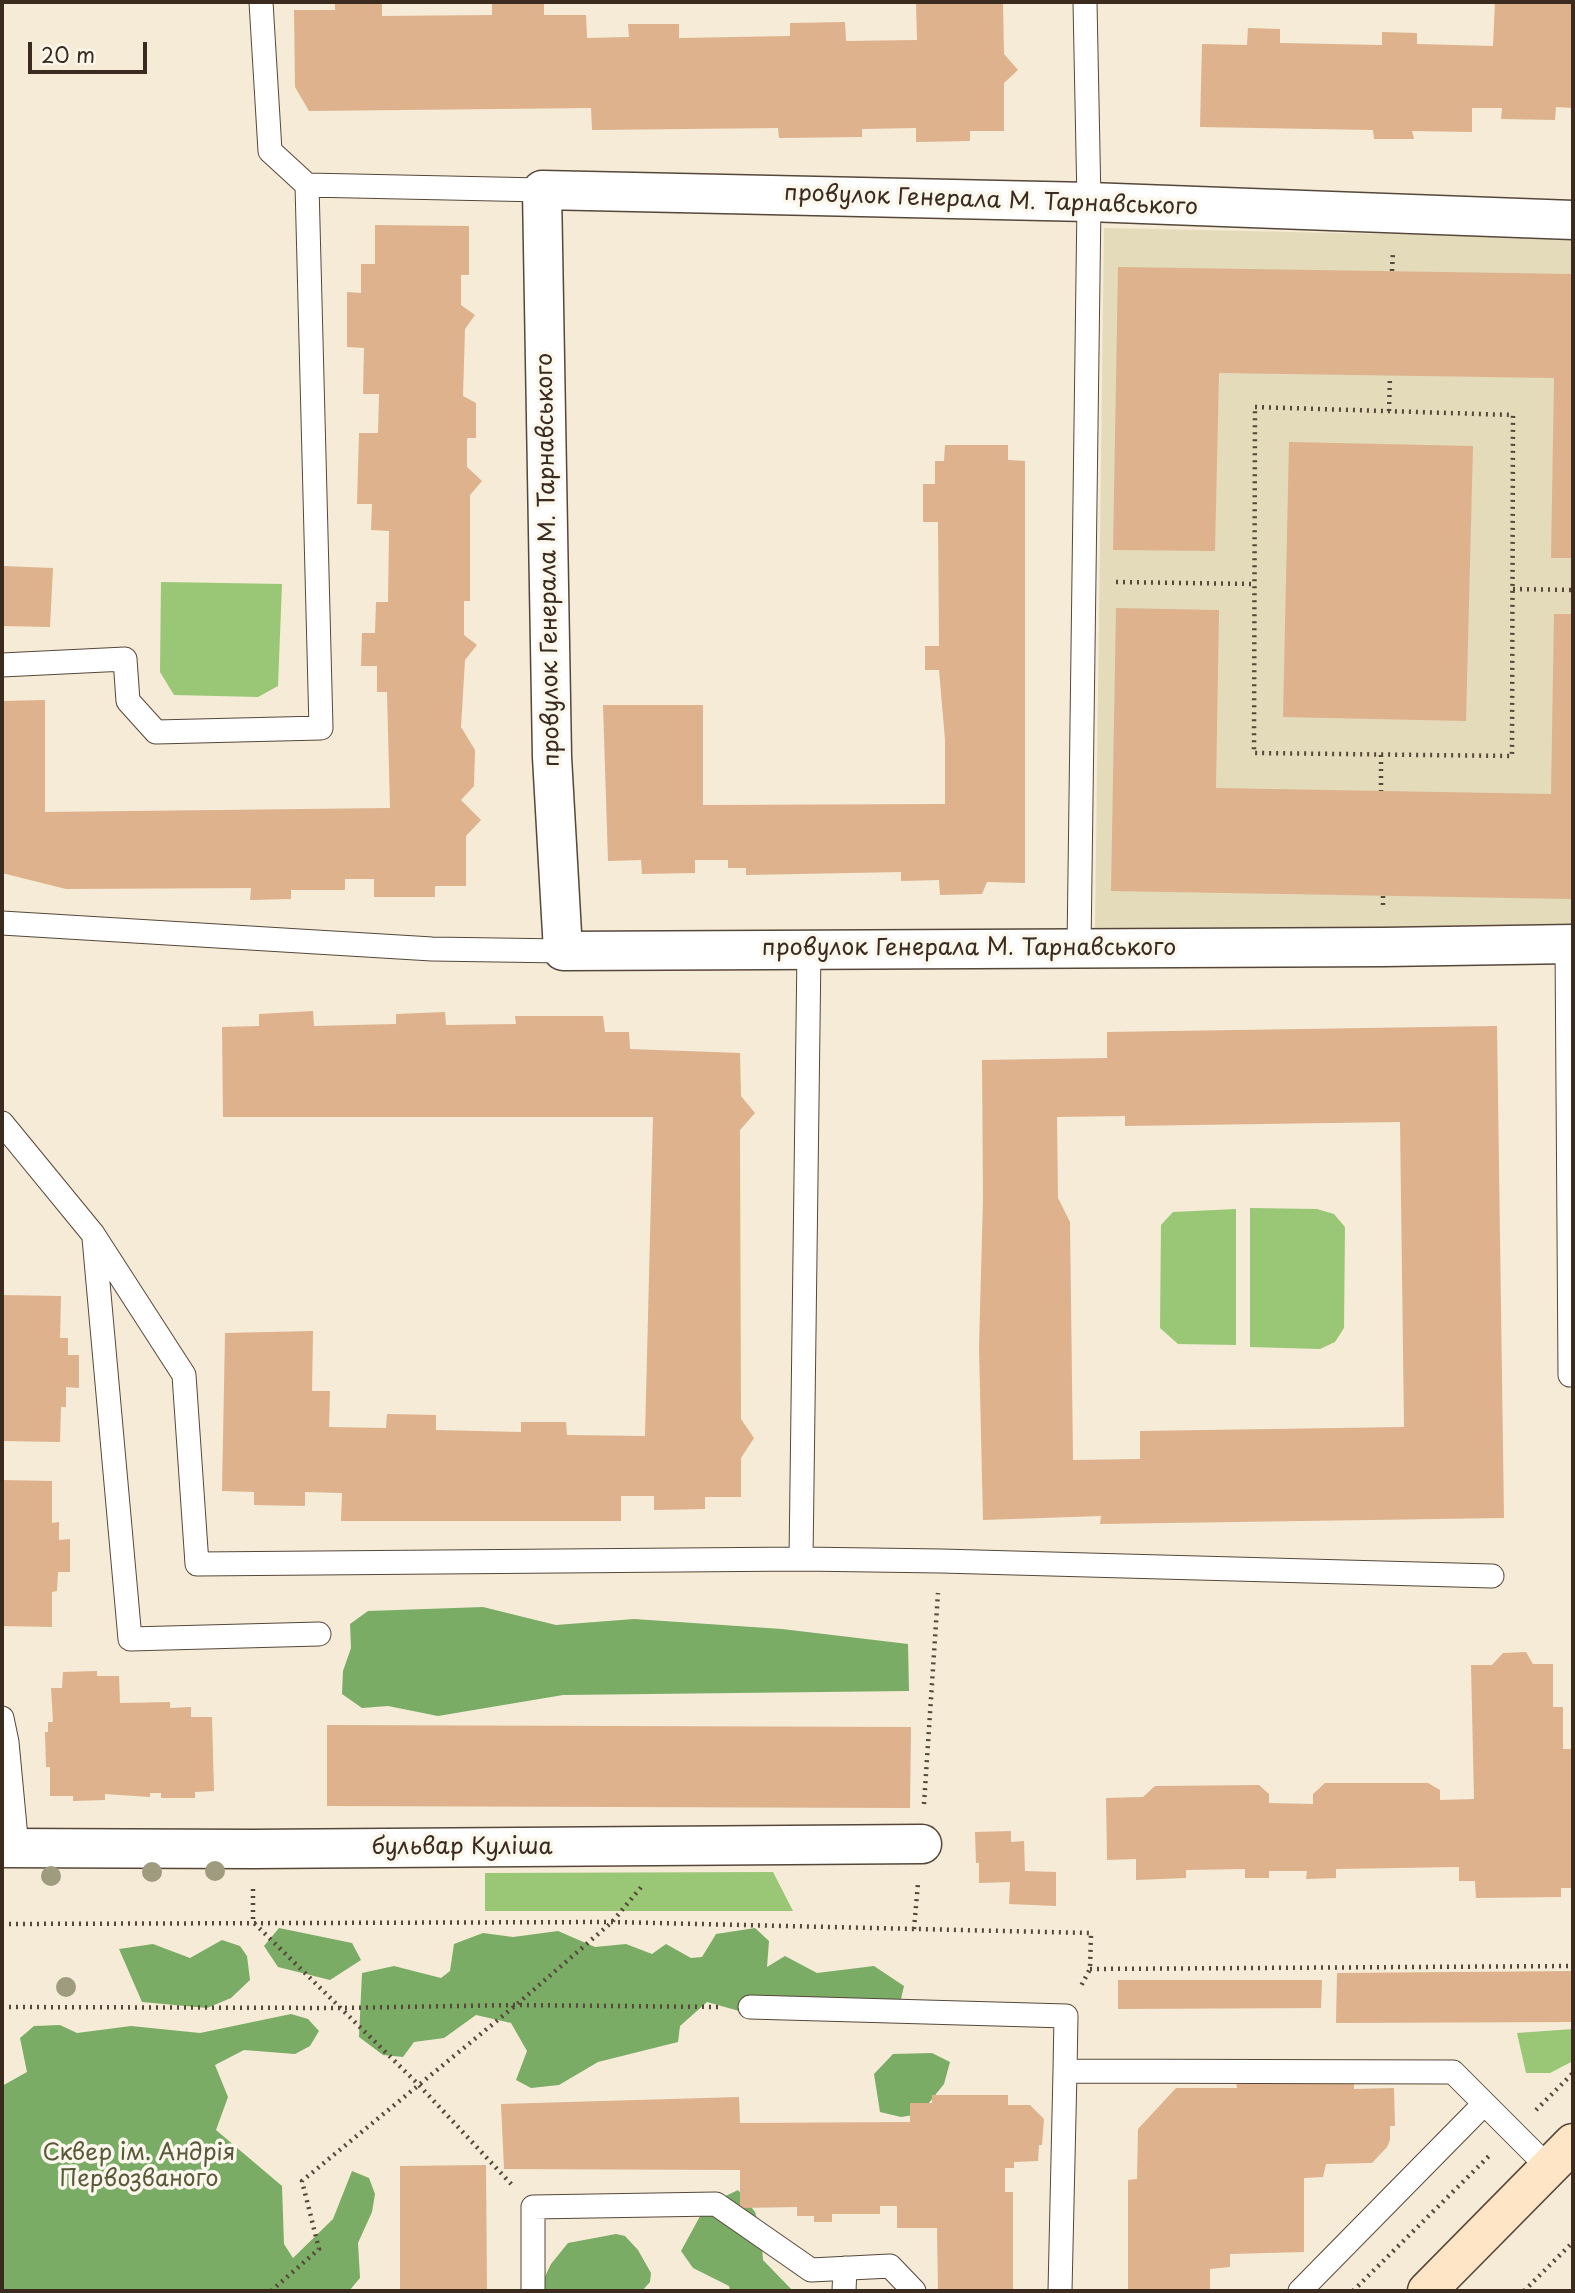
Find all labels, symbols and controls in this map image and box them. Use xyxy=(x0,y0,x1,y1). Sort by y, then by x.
scale bar xyxy=(32,28,150,72)
text: 20 m xyxy=(41,38,95,70)
street label: провулок Генерала М. Тарнавського xyxy=(784,180,1198,222)
street label: провулок Генерала М. Тарнавського xyxy=(532,353,566,767)
street label: провулок Генерала М. Тарнавського xyxy=(762,935,1176,963)
street label: бульвар Куліша xyxy=(371,1834,553,1862)
park label: Сквер ім. Андрія Первозваного xyxy=(43,2140,235,2194)

